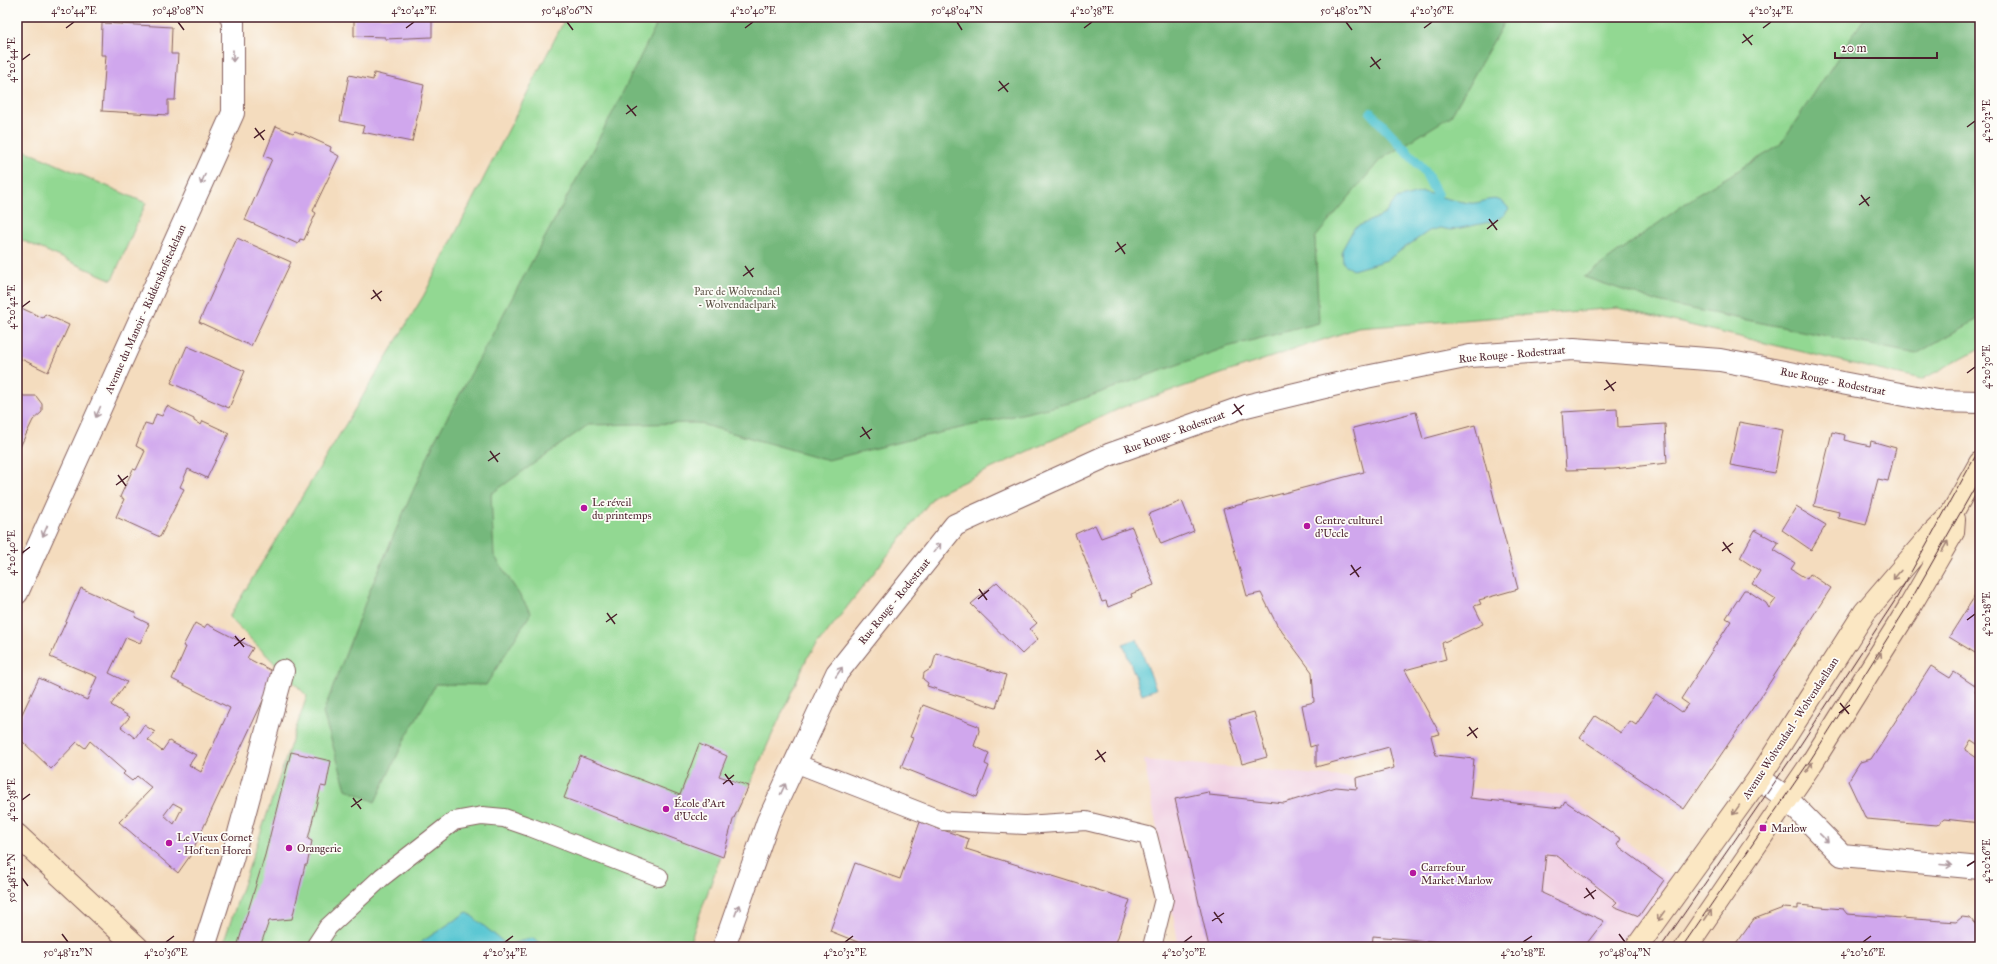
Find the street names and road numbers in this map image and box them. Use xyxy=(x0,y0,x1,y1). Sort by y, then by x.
street label: Avenue du Manoir - Riddershofstedelaan xyxy=(102,223,189,397)
street label: Rue Rouge - Rodestraat xyxy=(1458,343,1566,366)
street label: Rue Rouge - Rodestraat xyxy=(1779,365,1887,398)
street label: Rue Rouge - Rodestraat xyxy=(1122,408,1227,457)
street label: Rue Rouge - Rodestraat xyxy=(856,556,933,647)
street label: Avenue Wolvendael - Wolvendaellaan xyxy=(1739,655,1841,802)

